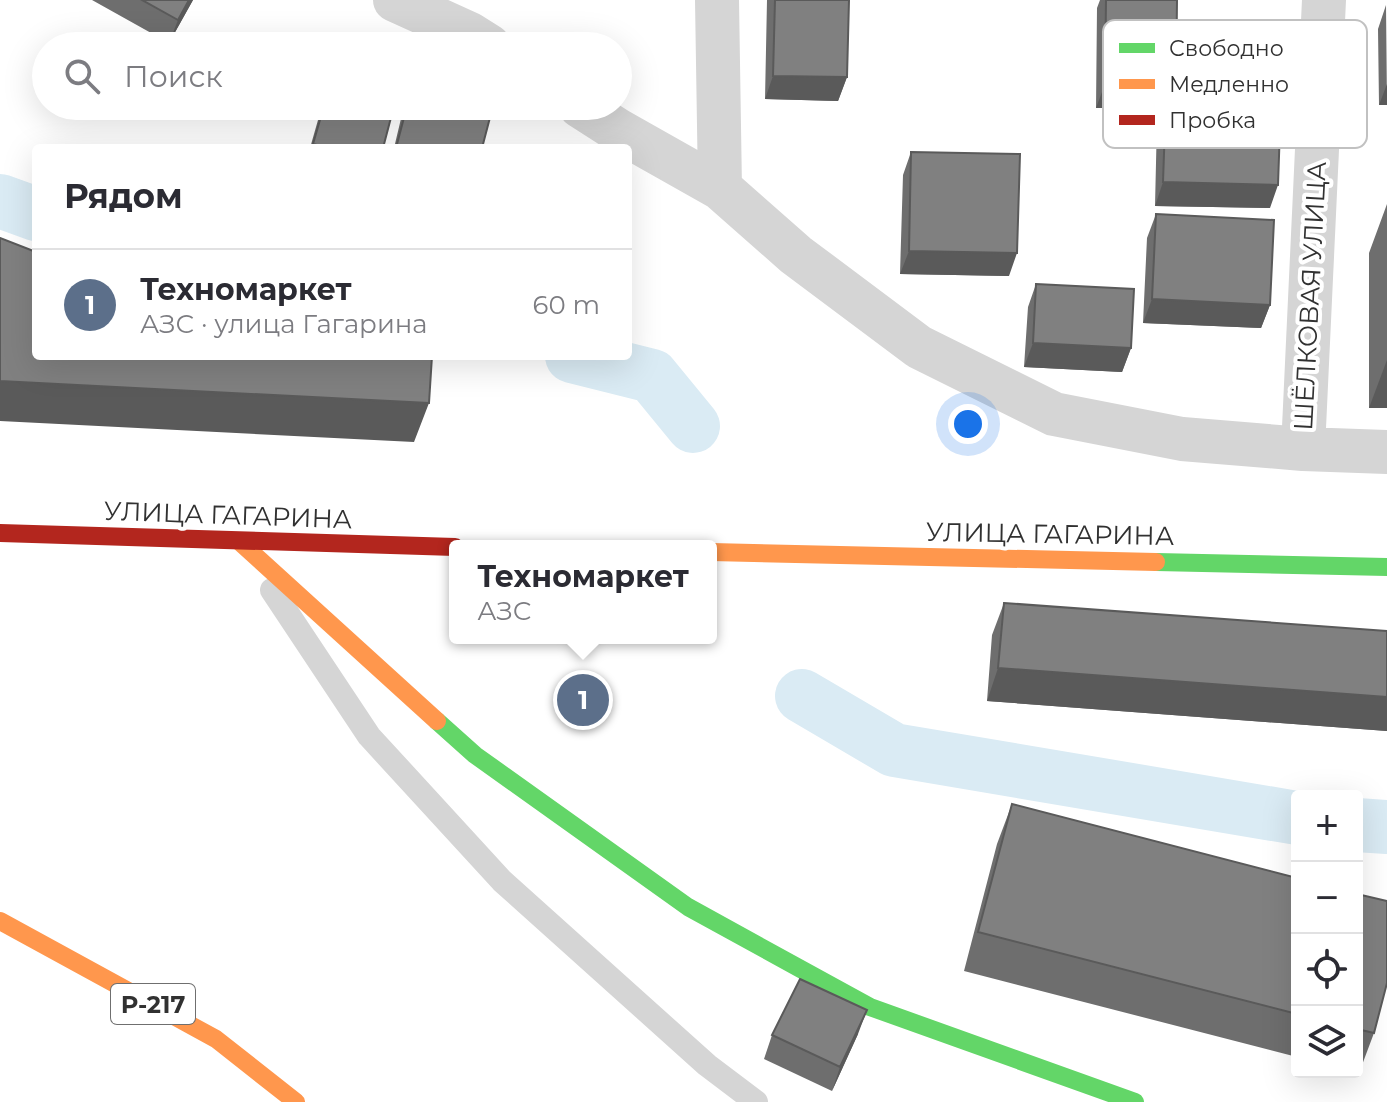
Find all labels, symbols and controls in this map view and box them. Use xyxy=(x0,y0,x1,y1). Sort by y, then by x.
legend xyxy=(1103,20,1367,148)
search box xyxy=(32,32,632,120)
text: Свободно xyxy=(1169,35,1284,62)
icon: search xyxy=(60,54,104,98)
text: Поиск xyxy=(124,58,223,95)
text: Медленно xyxy=(1169,71,1289,98)
text: Пробка xyxy=(1169,107,1256,134)
street label: ШЁЛКОВАЯ УЛИЦА xyxy=(1287,161,1333,431)
text: Рядом xyxy=(64,175,183,217)
text: Техномаркет xyxy=(140,271,351,308)
text: 1 xyxy=(85,289,95,321)
text: 60 m xyxy=(533,289,600,321)
text: АЗС · улица Гагарина xyxy=(140,308,427,340)
your location xyxy=(948,404,988,444)
street label: УЛИЦА ГАГАРИНА xyxy=(103,495,353,535)
street label: УЛИЦА ГАГАРИНА xyxy=(926,516,1174,552)
popup xyxy=(449,540,717,644)
text: Техномаркет xyxy=(477,558,689,595)
text: АЗС xyxy=(477,595,531,627)
pin: 1 xyxy=(557,670,609,730)
map controls xyxy=(1291,790,1363,1078)
button: + xyxy=(1291,790,1363,862)
button: − xyxy=(1291,862,1363,934)
button: locate xyxy=(1291,934,1363,1006)
road number: Р-217 xyxy=(111,984,195,1024)
button: layers xyxy=(1291,1006,1363,1078)

